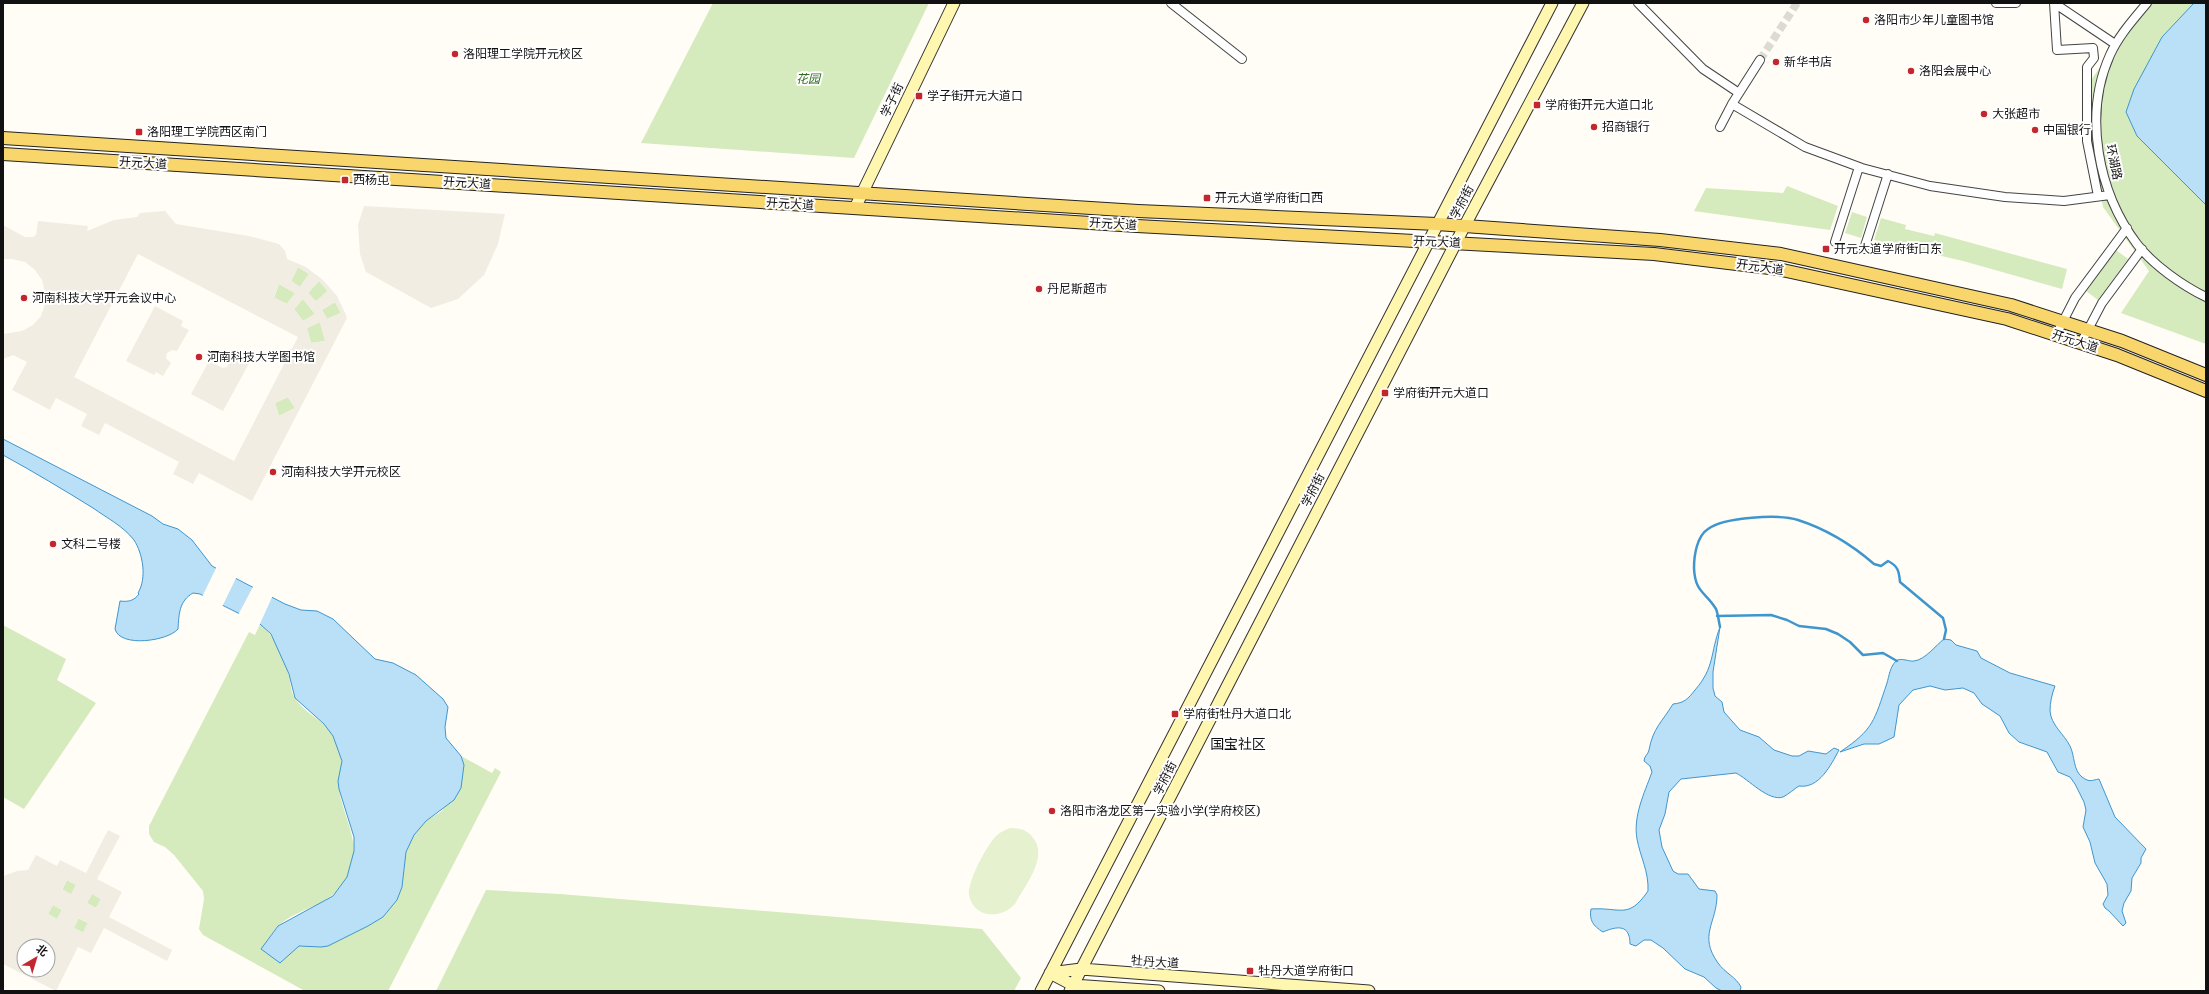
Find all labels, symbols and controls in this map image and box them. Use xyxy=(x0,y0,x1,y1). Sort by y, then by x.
place label: 洛阳市少年儿童图书馆 xyxy=(1874,11,1994,28)
marker: 洛阳市少年儿童图书馆 xyxy=(1861,15,1871,25)
place label: 洛阳理工学院开元校区 xyxy=(463,45,583,62)
marker: 洛阳理工学院开元校区 xyxy=(450,49,460,59)
place label: 新华书店 xyxy=(1784,53,1832,70)
marker: 新华书店 xyxy=(1771,57,1781,67)
place label: 洛阳会展中心 xyxy=(1919,62,1991,79)
marker: 洛阳会展中心 xyxy=(1906,66,1916,76)
park label: 花园 xyxy=(796,70,822,87)
street label: 学子街 xyxy=(876,80,907,120)
place label: 学子街开元大道口 xyxy=(927,87,1023,104)
marker: 学子街开元大道口 xyxy=(914,91,924,101)
place label: 学府街开元大道口北 xyxy=(1545,96,1653,113)
marker: 学府街开元大道口北 xyxy=(1532,100,1542,110)
place label: 大张超市 xyxy=(1992,105,2040,122)
marker: 大张超市 xyxy=(1979,109,1989,119)
place label: 招商银行 xyxy=(1602,118,1650,135)
place label: 中国银行 xyxy=(2043,121,2091,138)
marker: 招商银行 xyxy=(1589,122,1599,132)
place label: 洛阳理工学院西区南门 xyxy=(147,123,267,140)
marker: 中国银行 xyxy=(2030,125,2040,135)
marker: 洛阳理工学院西区南门 xyxy=(134,127,144,137)
street label: 环湖路 xyxy=(2102,143,2127,181)
street label: 开元大道 xyxy=(118,152,168,173)
place label: 西杨屯 xyxy=(353,171,389,188)
street label: 开元大道 xyxy=(442,172,492,193)
marker: 西杨屯 xyxy=(340,175,350,185)
street label: 学府街 xyxy=(1446,182,1478,222)
place label: 开元大道学府街口西 xyxy=(1215,189,1323,206)
street label: 开元大道 xyxy=(765,193,815,214)
marker: 开元大道学府街口西 xyxy=(1202,193,1212,203)
street label: 开元大道 xyxy=(1088,213,1138,234)
street label: 开元大道 xyxy=(1413,232,1461,251)
place label: 开元大道学府街口东 xyxy=(1834,240,1942,257)
marker: 开元大道学府街口东 xyxy=(1821,244,1831,254)
street label: 开元大道 xyxy=(1735,255,1785,278)
place label: 丹尼斯超市 xyxy=(1047,280,1107,297)
marker: 丹尼斯超市 xyxy=(1034,284,1044,294)
place label: 河南科技大学开元会议中心 xyxy=(32,289,176,306)
marker: 河南科技大学开元会议中心 xyxy=(19,293,29,303)
street label: 开元大道 xyxy=(2050,325,2101,356)
place label: 河南科技大学图书馆 xyxy=(207,348,315,365)
marker: 河南科技大学图书馆 xyxy=(194,352,204,362)
place label: 学府街开元大道口 xyxy=(1393,384,1489,401)
marker: 学府街开元大道口 xyxy=(1380,388,1390,398)
place label: 河南科技大学开元校区 xyxy=(281,463,401,480)
marker: 河南科技大学开元校区 xyxy=(268,467,278,477)
street label: 学府街 xyxy=(1297,470,1328,510)
place label: 文科二号楼 xyxy=(61,535,121,552)
marker: 文科二号楼 xyxy=(48,539,58,549)
place label: 学府街牡丹大道口北 xyxy=(1183,705,1291,722)
marker: 学府街牡丹大道口北 xyxy=(1170,709,1180,719)
district label: 国宝社区 xyxy=(1210,734,1266,753)
street label: 学府街 xyxy=(1149,758,1180,798)
place label: 洛阳市洛龙区第一实验小学(学府校区) xyxy=(1060,802,1260,819)
marker: 洛阳市洛龙区第一实验小学(学府校区) xyxy=(1047,806,1057,816)
north arrow xyxy=(16,938,56,978)
text: 北 xyxy=(34,940,51,959)
street label: 牡丹大道 xyxy=(1130,951,1180,972)
place label: 牡丹大道学府街口 xyxy=(1258,962,1354,979)
marker: 牡丹大道学府街口 xyxy=(1245,966,1255,976)

